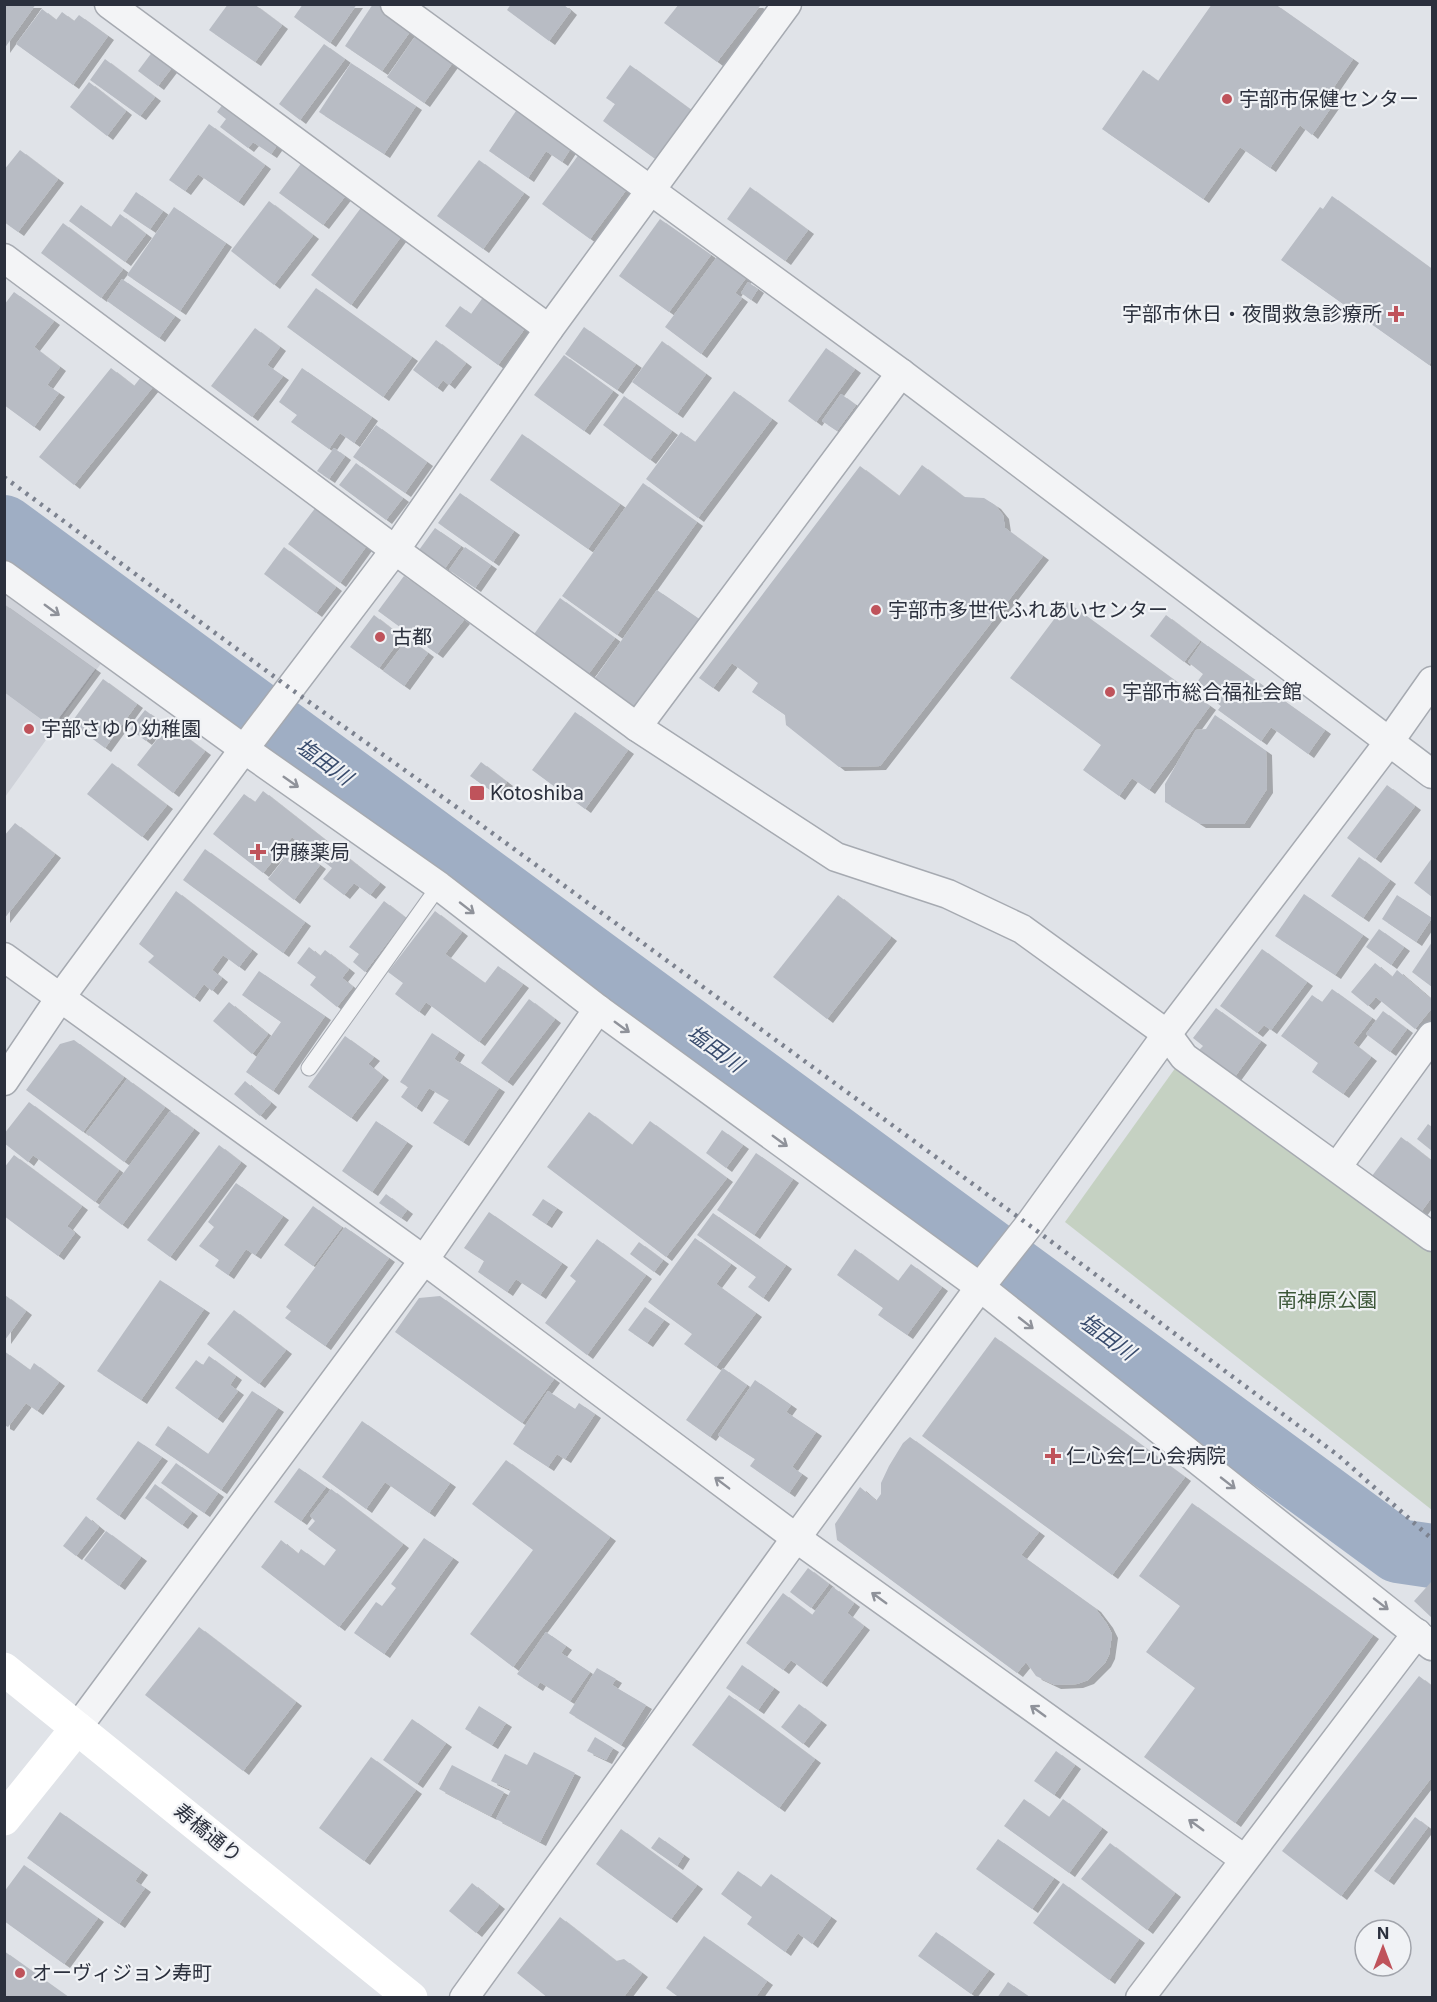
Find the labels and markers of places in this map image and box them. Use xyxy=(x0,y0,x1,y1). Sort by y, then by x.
place label: 宇部市保健センター xyxy=(1239,87,1419,111)
marker: 宇部市保健センター xyxy=(1220,92,1234,106)
place label: 宇部市休日・夜間救急診療所 xyxy=(1122,302,1382,326)
marker: 宇部市休日・夜間救急診療所 xyxy=(1387,305,1405,323)
place label: 宇部市多世代ふれあいセンター xyxy=(888,598,1168,622)
marker: 宇部市多世代ふれあいセンター xyxy=(869,603,883,617)
place label: 古都 xyxy=(392,625,432,649)
marker: 古都 xyxy=(373,630,387,644)
place label: 宇部市総合福祉会館 xyxy=(1122,680,1302,704)
marker: 宇部市総合福祉会館 xyxy=(1103,685,1117,699)
place label: 宇部さゆり幼稚園 xyxy=(41,717,201,741)
marker: 宇部さゆり幼稚園 xyxy=(22,722,36,736)
place label: Kotoshiba xyxy=(490,781,584,805)
marker: Kotoshiba xyxy=(468,784,486,802)
place label: 伊藤薬局 xyxy=(270,840,350,864)
marker: 伊藤薬局 xyxy=(251,845,265,859)
place label: 仁心会仁心会病院 xyxy=(1066,1444,1226,1468)
marker: 仁心会仁心会病院 xyxy=(1044,1447,1062,1465)
place label: オーヴィジョン寿町 xyxy=(32,1961,212,1985)
marker: オーヴィジョン寿町 xyxy=(13,1966,27,1980)

